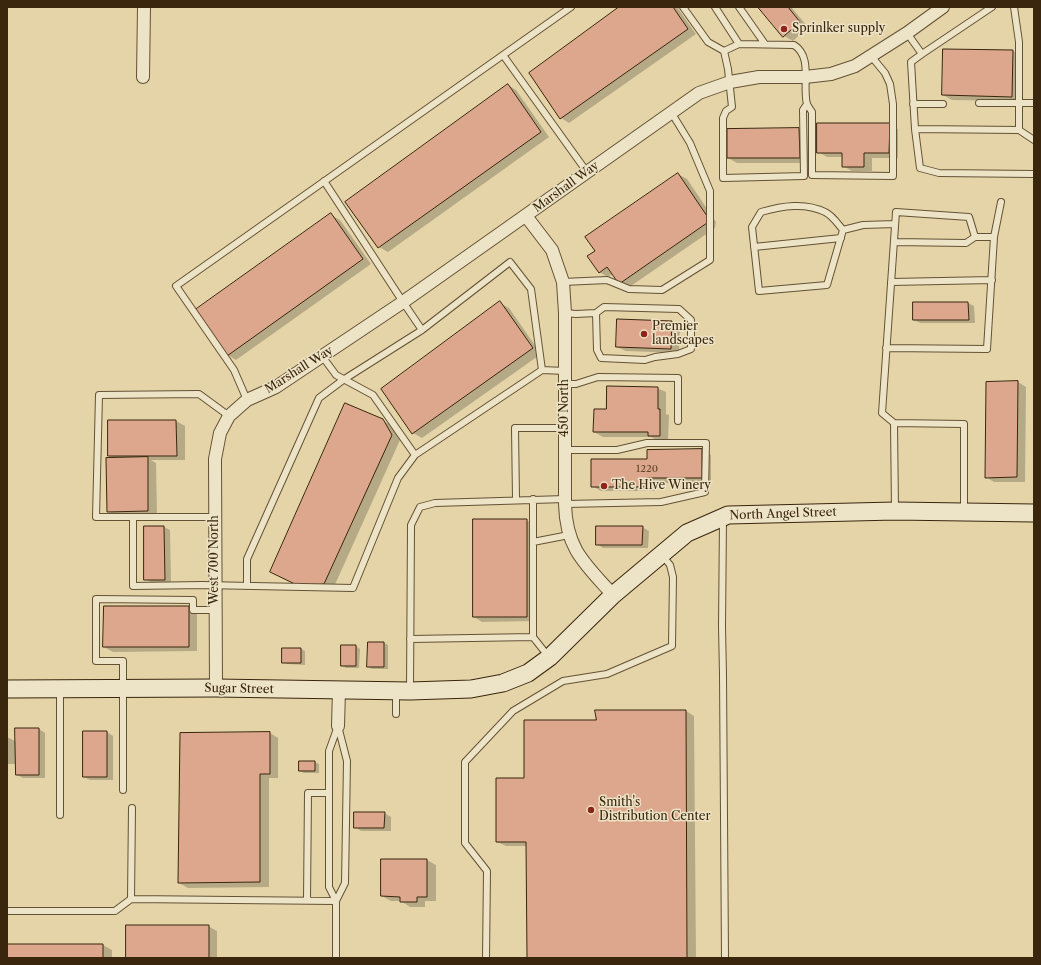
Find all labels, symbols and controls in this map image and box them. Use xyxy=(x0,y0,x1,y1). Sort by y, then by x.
place label: Sprinlker supply xyxy=(792,22,885,36)
marker: Sprinlker supply xyxy=(779,24,789,34)
street label: Marshall Way xyxy=(530,158,602,216)
place label: Premier landscapes xyxy=(652,320,714,348)
marker: Premier landscapes xyxy=(639,329,649,339)
street label: Marshall Way xyxy=(262,343,336,397)
street label: 450 North xyxy=(558,379,572,437)
house number: 1220 xyxy=(636,463,658,475)
place label: The Hive Winery xyxy=(612,479,711,493)
marker: The Hive Winery xyxy=(599,481,609,491)
street label: North Angel Street xyxy=(729,505,837,523)
street label: West 700 North xyxy=(208,515,222,605)
street label: Sugar Street xyxy=(204,681,274,697)
place label: Smith's Distribution Center xyxy=(599,796,711,824)
marker: Smith's Distribution Center xyxy=(586,805,596,815)

